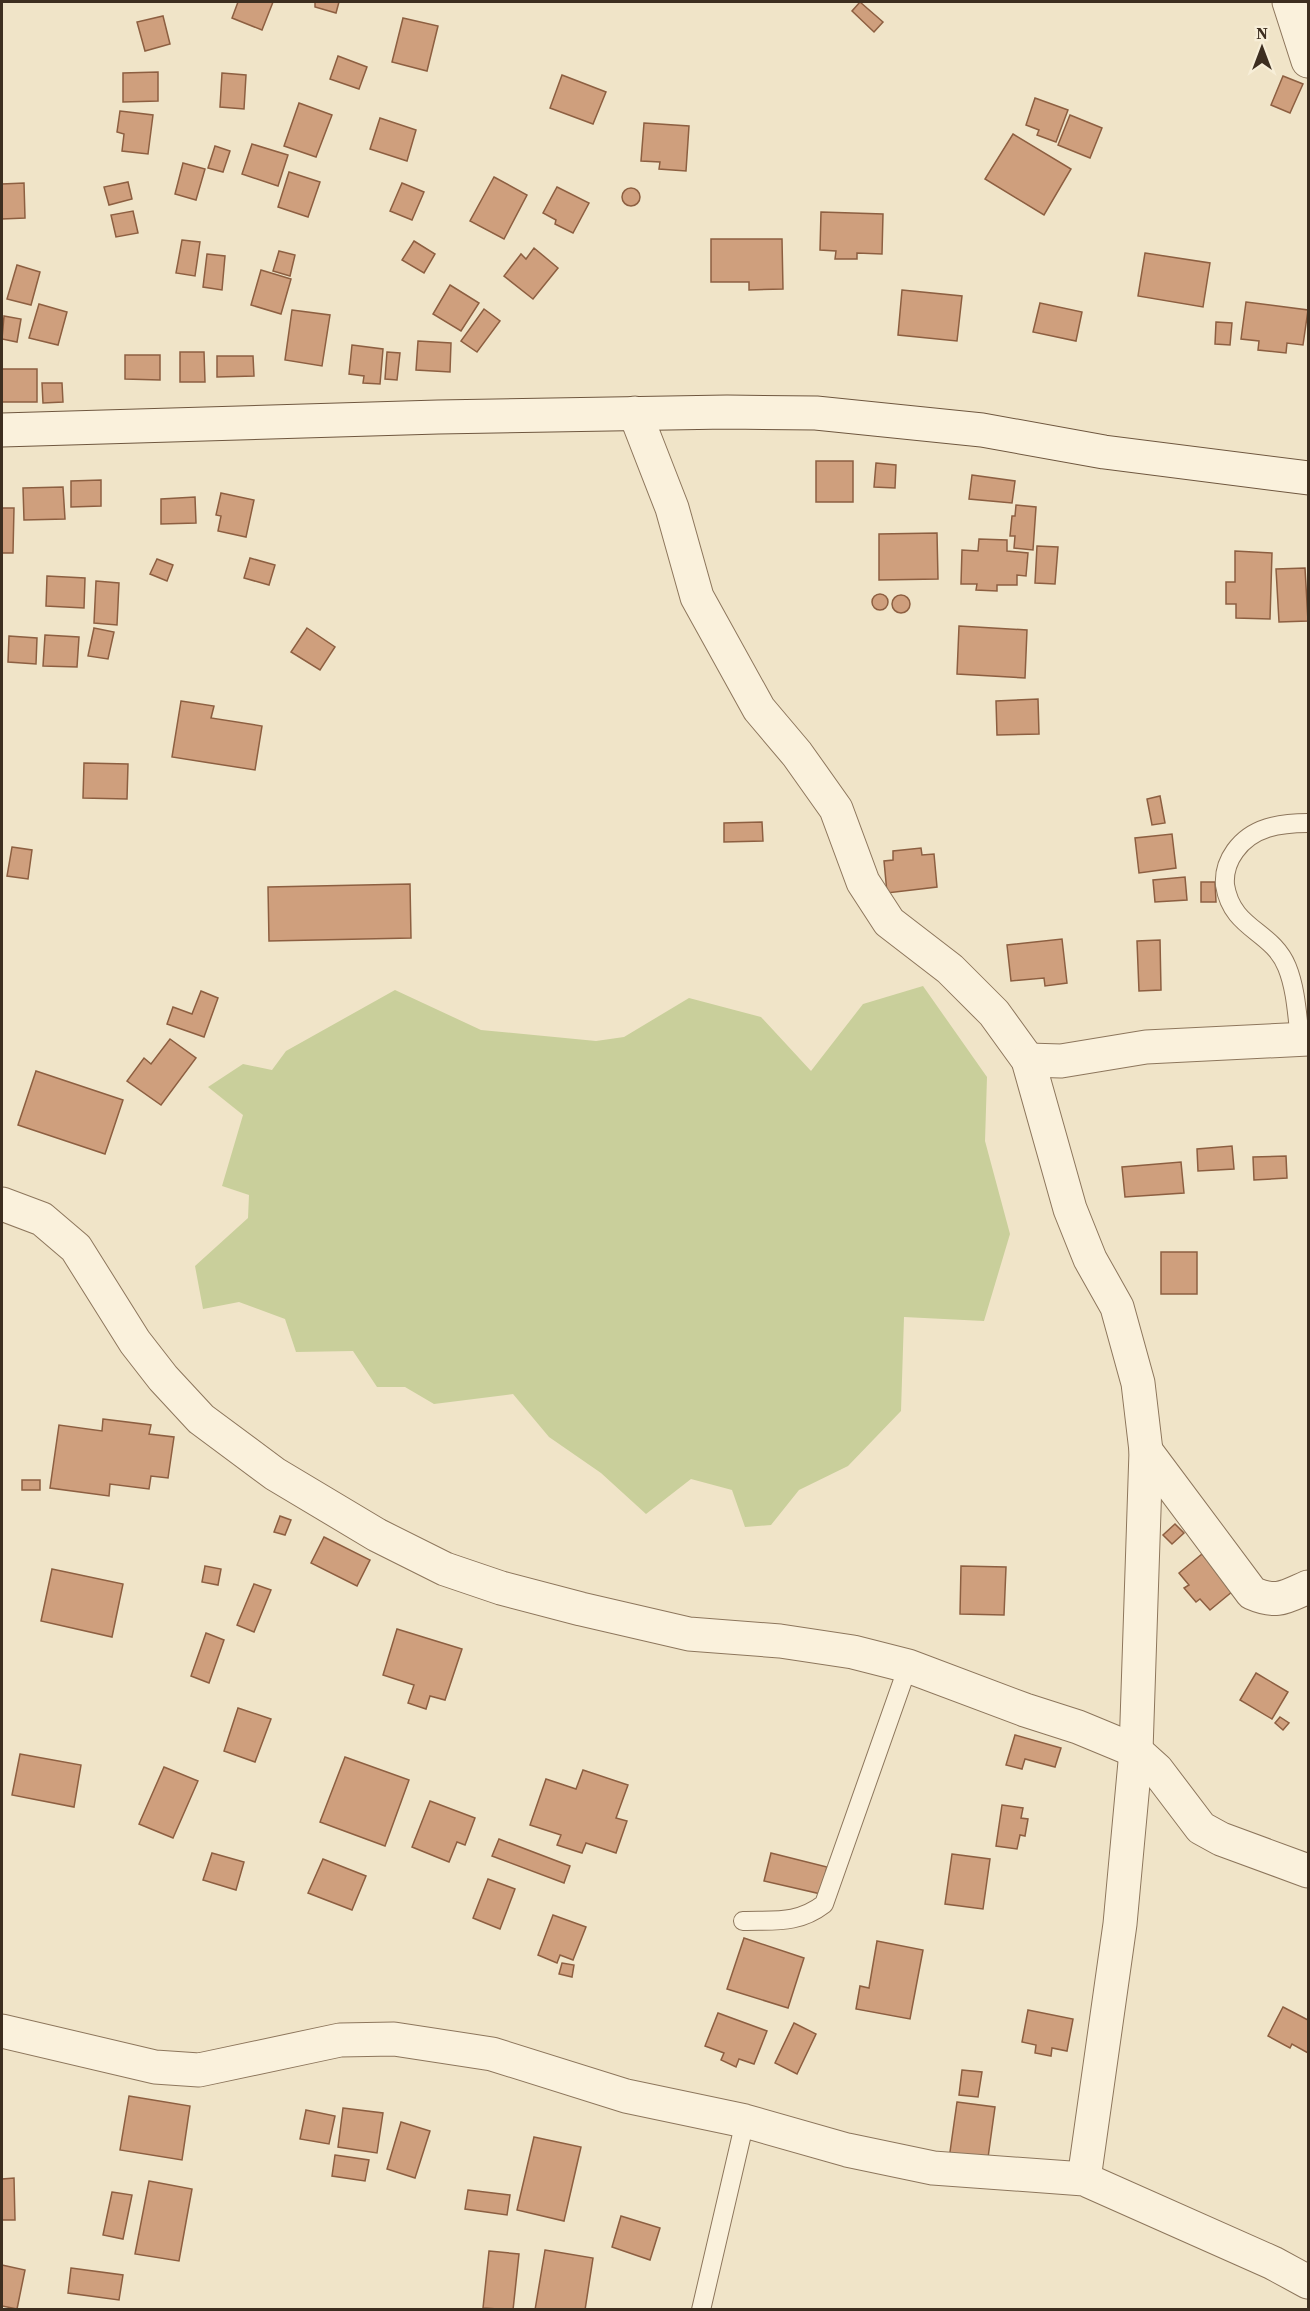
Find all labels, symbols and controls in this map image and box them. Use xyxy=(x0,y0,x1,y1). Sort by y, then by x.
north arrow xyxy=(1232,18,1292,78)
text: N xyxy=(1256,22,1268,44)

